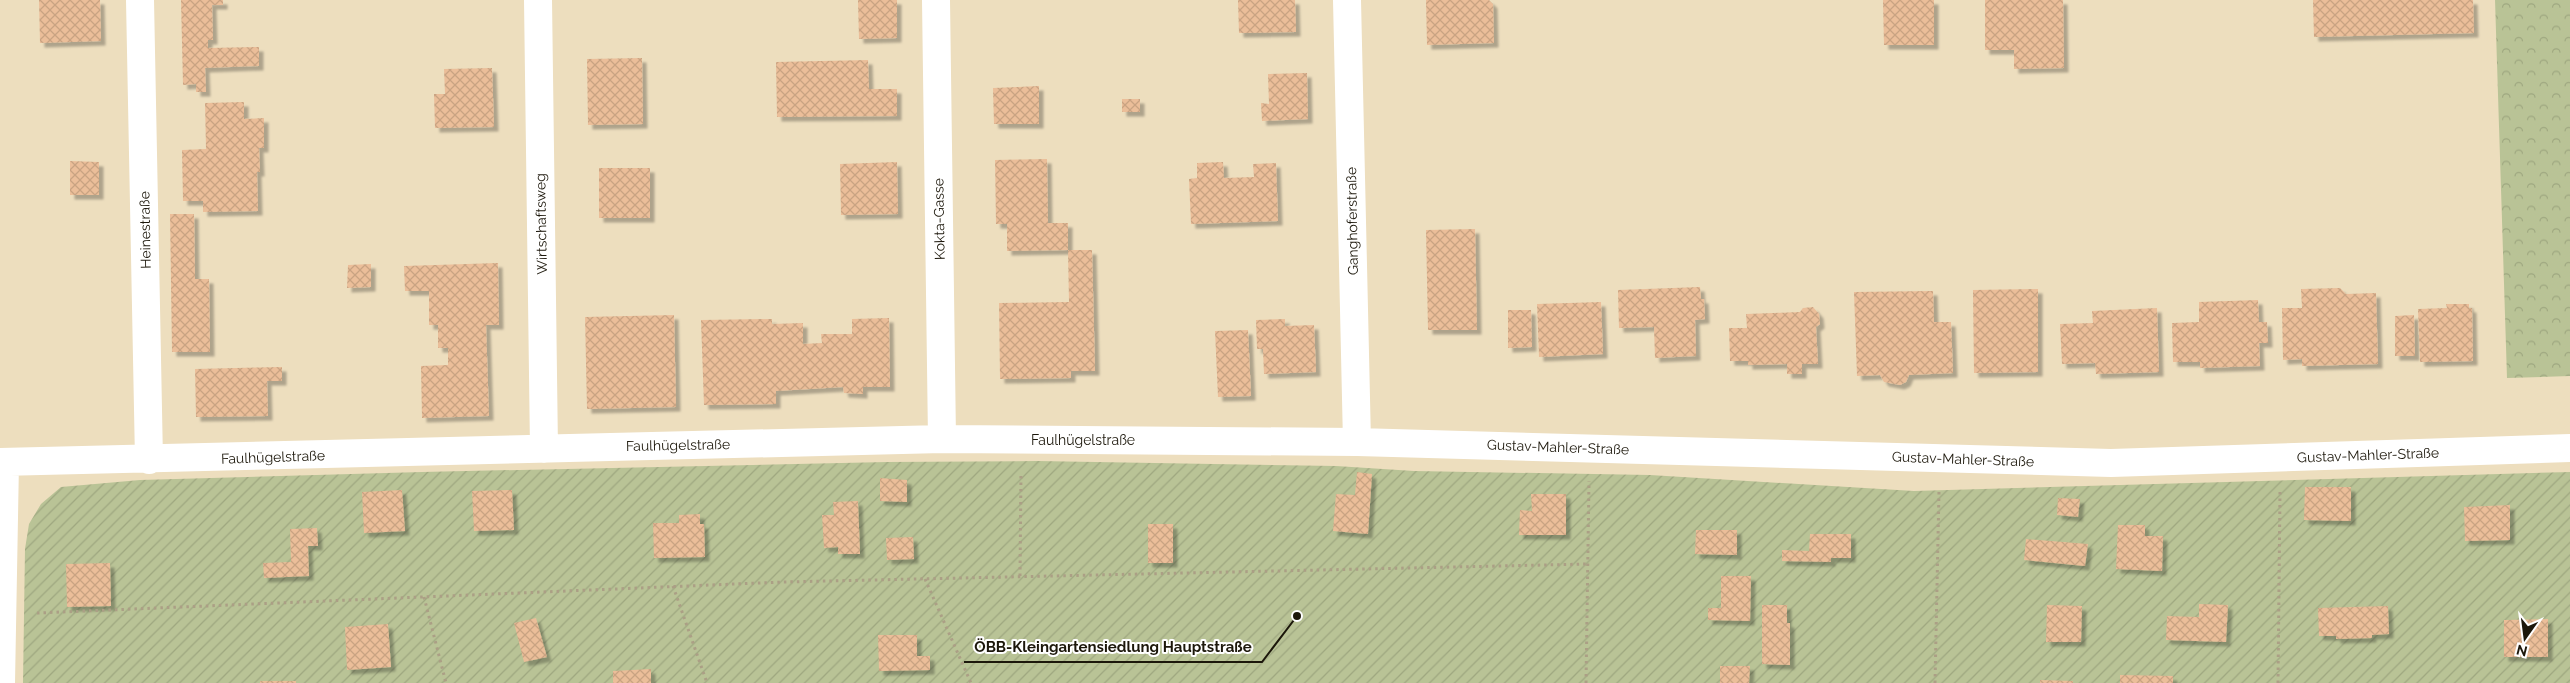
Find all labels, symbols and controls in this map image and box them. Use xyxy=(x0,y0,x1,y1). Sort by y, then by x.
street label: Ganghoferstraße xyxy=(1343,167,1361,275)
street label: Wirtschaftsweg xyxy=(532,173,550,275)
street label: Kokta-Gasse xyxy=(930,178,948,260)
street label: Heinestraße xyxy=(136,191,154,269)
street label: Faulhügelstraße xyxy=(1031,432,1135,448)
street label: Faulhügelstraße xyxy=(626,436,730,454)
street label: Gustav-Mahler-Straße xyxy=(1487,437,1629,457)
street label: Gustav-Mahler-Straße xyxy=(2297,445,2439,465)
street label: Faulhügelstraße xyxy=(221,447,325,467)
street label: Gustav-Mahler-Straße xyxy=(1892,449,2034,469)
north arrow xyxy=(2500,613,2550,663)
callout: ÖBB-Kleingartensiedlung Hauptstraße xyxy=(964,632,1262,662)
text: ÖBB-Kleingartensiedlung Hauptstraße xyxy=(974,638,1252,656)
text: N xyxy=(2515,642,2529,660)

